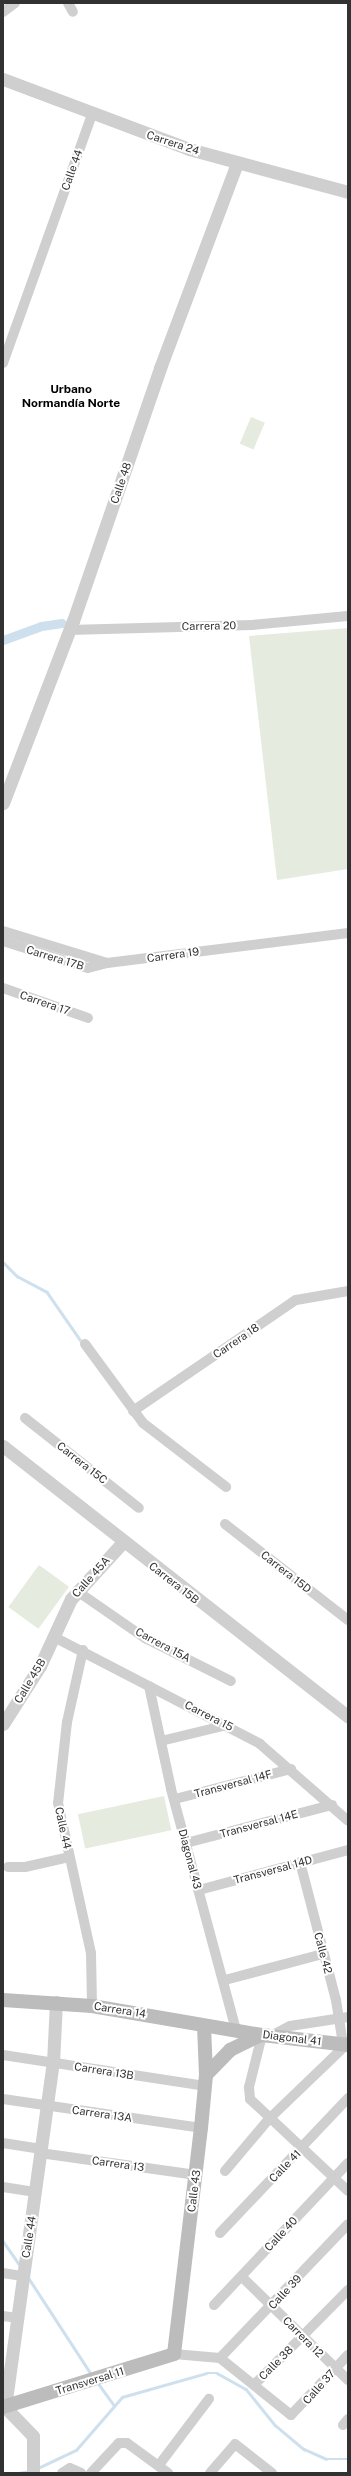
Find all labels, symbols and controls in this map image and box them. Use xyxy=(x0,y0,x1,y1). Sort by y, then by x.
street label: Carrera 24 xyxy=(145,128,201,158)
street label: Calle 44 xyxy=(59,148,85,192)
district label: Urbano Normandía Norte xyxy=(22,383,120,411)
street label: Calle 48 xyxy=(108,461,134,505)
street label: Carrera 20 xyxy=(182,619,236,633)
street label: Carrera 17B xyxy=(25,943,85,973)
street label: Carrera 19 xyxy=(146,945,200,965)
street label: Carrera 17 xyxy=(18,988,72,1018)
street label: Carrera 18 xyxy=(210,1321,262,1361)
street label: Carrera 15C xyxy=(54,1439,110,1487)
street label: Carrera 15D xyxy=(258,1548,314,1596)
street label: Calle 45A xyxy=(69,1554,113,1600)
street label: Carrera 15B xyxy=(146,1559,202,1607)
street label: Carrera 15A xyxy=(133,1625,193,1665)
street label: Calle 45B xyxy=(11,1656,49,1706)
street label: Carrera 15 xyxy=(183,1698,235,1734)
street label: Transversal 14F xyxy=(193,1767,273,1801)
street label: Calle 44 xyxy=(52,1806,74,1850)
street label: Transversal 14E xyxy=(219,1807,299,1841)
street label: Diagonal 43 xyxy=(176,1828,204,1890)
street label: Transversal 14D xyxy=(232,1853,314,1887)
street label: Calle 42 xyxy=(311,1931,335,1975)
street label: Carrera 14 xyxy=(93,1999,147,2021)
street label: Diagonal 41 xyxy=(262,2028,322,2048)
street label: Carrera 13B xyxy=(73,2060,135,2082)
street label: Carrera 13A xyxy=(71,2103,133,2125)
street label: Calle 41 xyxy=(266,2147,304,2185)
street label: Carrera 13 xyxy=(91,2154,145,2174)
street label: Calle 43 xyxy=(185,2169,203,2213)
street label: Calle 40 xyxy=(262,2214,300,2254)
street label: Calle 44 xyxy=(19,2215,39,2259)
street label: Calle 39 xyxy=(266,2272,304,2312)
street label: Carrera 12 xyxy=(280,2314,326,2360)
street label: Calle 38 xyxy=(256,2343,296,2383)
street label: Transversal 11 xyxy=(54,2364,126,2398)
street label: Calle 37 xyxy=(300,2367,338,2407)

